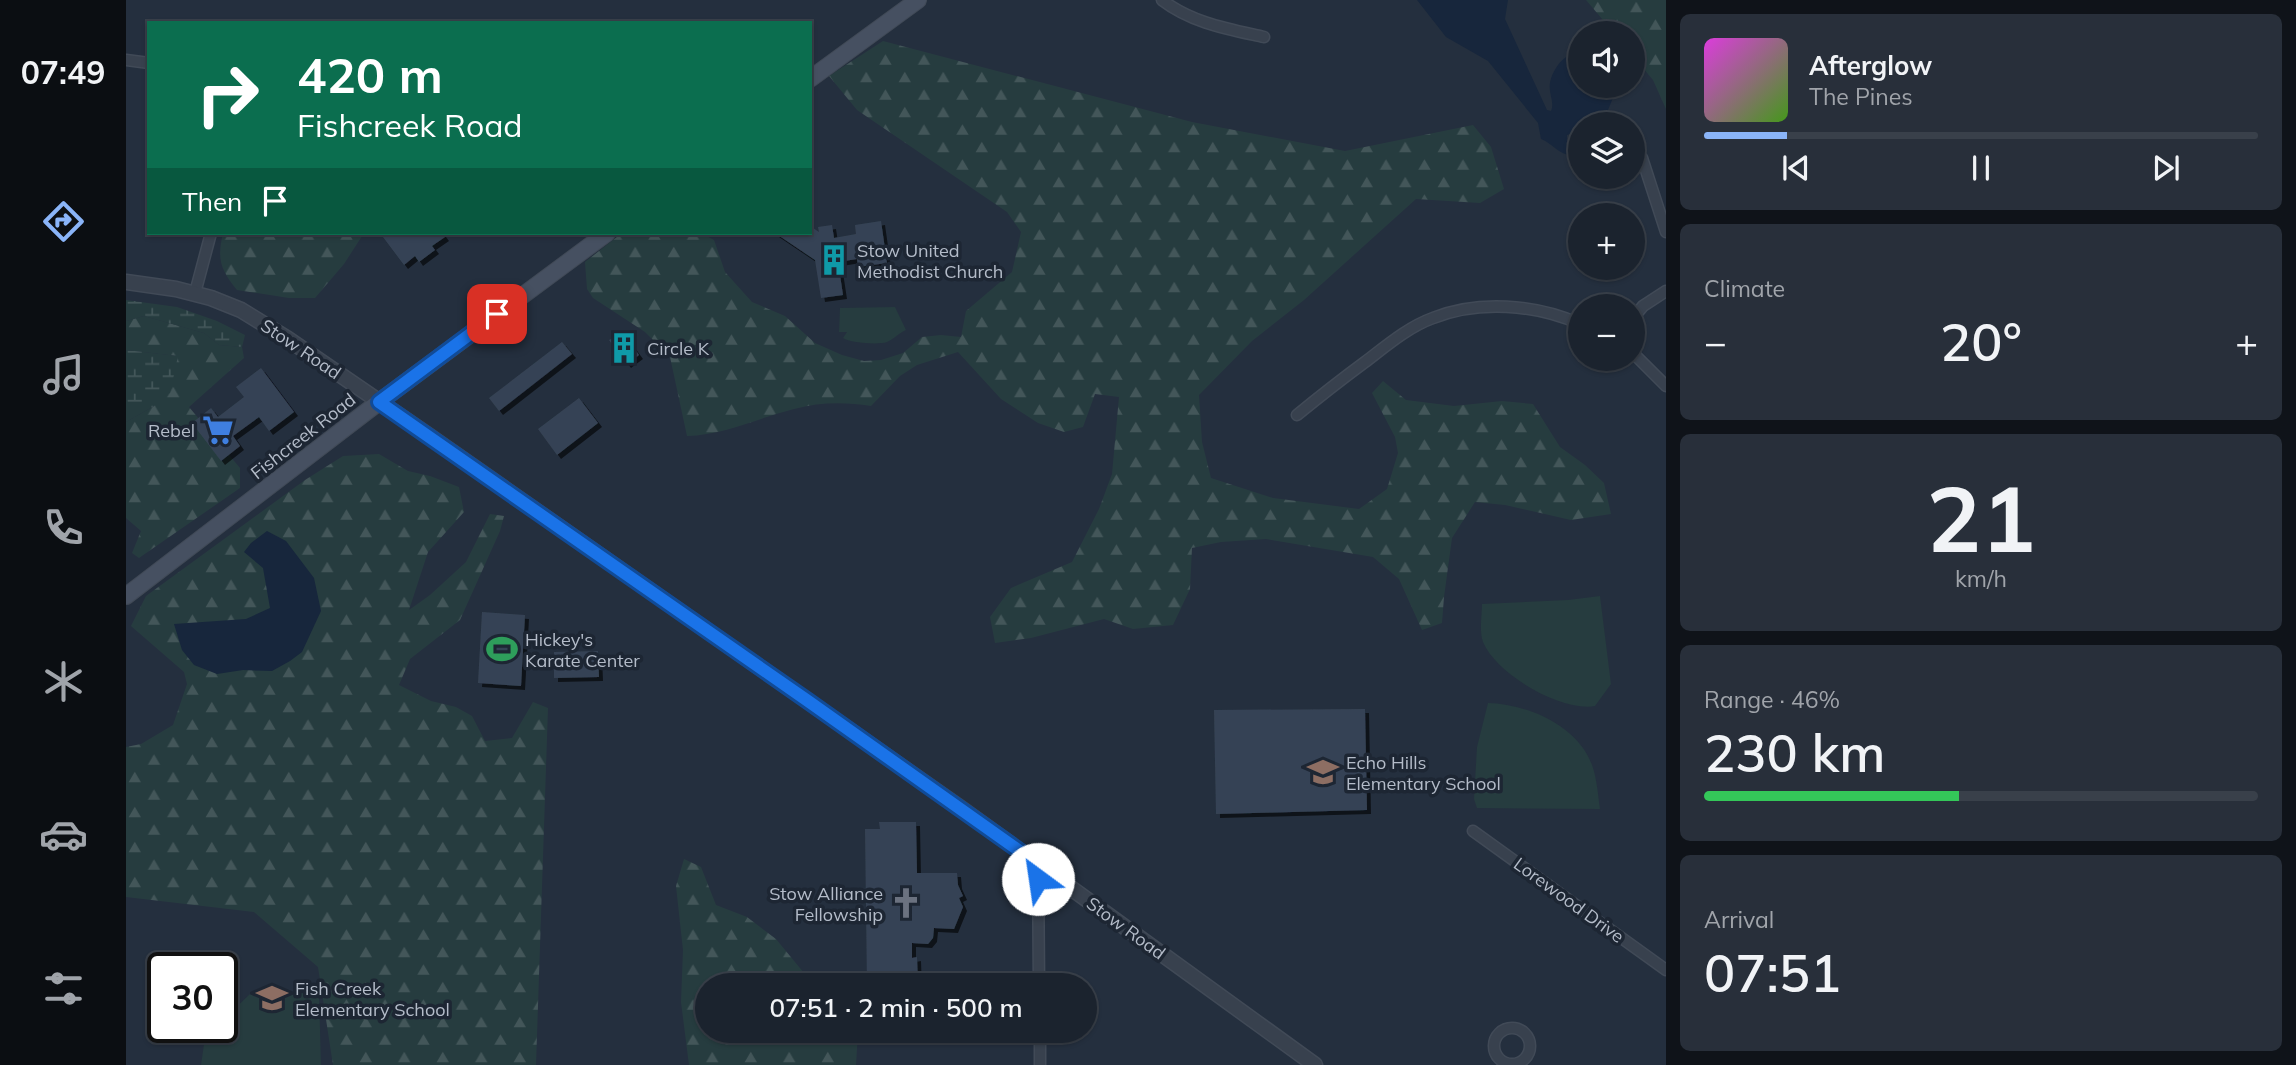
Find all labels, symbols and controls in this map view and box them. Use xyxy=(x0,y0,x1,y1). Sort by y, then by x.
map controls xyxy=(1568,21,1645,371)
button: sound xyxy=(1568,21,1645,98)
text: 420 m xyxy=(297,44,443,105)
icon: right xyxy=(182,49,273,140)
text: Afterglow xyxy=(1809,49,1932,82)
text: 07:49 xyxy=(21,52,105,92)
text: The Pines xyxy=(1809,82,1913,111)
text: Fishcreek Road xyxy=(297,105,523,145)
button: layers xyxy=(1568,112,1645,189)
icon: previous xyxy=(1777,149,1815,187)
icon: pause xyxy=(1962,149,2000,187)
icon: next xyxy=(2147,149,2185,187)
icon: arrive xyxy=(256,182,294,220)
text: Then xyxy=(182,185,242,218)
icon: directions xyxy=(39,197,88,246)
button: + xyxy=(1568,203,1645,280)
place label: Stow United Methodist Church xyxy=(857,239,1003,283)
building icon: Stow United Methodist Church xyxy=(817,243,851,277)
text: Climate xyxy=(1704,274,1785,303)
pin xyxy=(467,284,527,344)
button: − xyxy=(1568,294,1645,371)
icon: arrive xyxy=(478,295,516,333)
text: 20° xyxy=(1940,309,2022,374)
street label: Stow Road xyxy=(256,314,346,384)
text: − xyxy=(1704,318,1727,366)
text: + xyxy=(2235,318,2258,366)
building icon: Circle K xyxy=(607,331,641,365)
place label: Circle K xyxy=(647,337,710,360)
icon: music xyxy=(39,350,88,399)
street label: Fishcreek Road xyxy=(246,388,360,484)
supermarket icon: Rebel xyxy=(201,413,235,447)
place label: Rebel xyxy=(148,419,195,442)
text: 21 xyxy=(1926,461,2036,575)
icon: phone xyxy=(39,503,88,552)
text: km/h xyxy=(1955,564,2007,593)
place label: Hickey's Karate Center xyxy=(525,628,640,672)
sports icon: Hickey's Karate Center xyxy=(485,632,519,666)
icon: climate xyxy=(39,657,88,706)
text: Range · 46% xyxy=(1704,685,1840,714)
text: 230 km xyxy=(1704,720,1885,785)
place label: Echo Hills Elementary School xyxy=(1346,751,1501,795)
school or university icon: Echo Hills Elementary School xyxy=(1306,755,1340,789)
icon: car xyxy=(39,810,88,859)
position arrow xyxy=(1001,842,1075,916)
street label: Lorewood Drive xyxy=(1509,852,1629,948)
place label: Stow Alliance Fellowship xyxy=(769,882,883,926)
church icon: Stow Alliance Fellowship xyxy=(889,886,923,920)
street label: Stow Road xyxy=(1082,892,1170,964)
text: Arrival xyxy=(1704,905,1774,934)
text: 07:51 xyxy=(1704,940,1841,1005)
speed limit sign: 30 xyxy=(147,952,238,1043)
icon: filters xyxy=(39,964,88,1013)
place label: Fish Creek Elementary School xyxy=(295,977,450,1021)
school or university icon: Fish Creek Elementary School xyxy=(255,981,289,1015)
text: 07:51 · 2 min · 500 m xyxy=(769,991,1023,1024)

